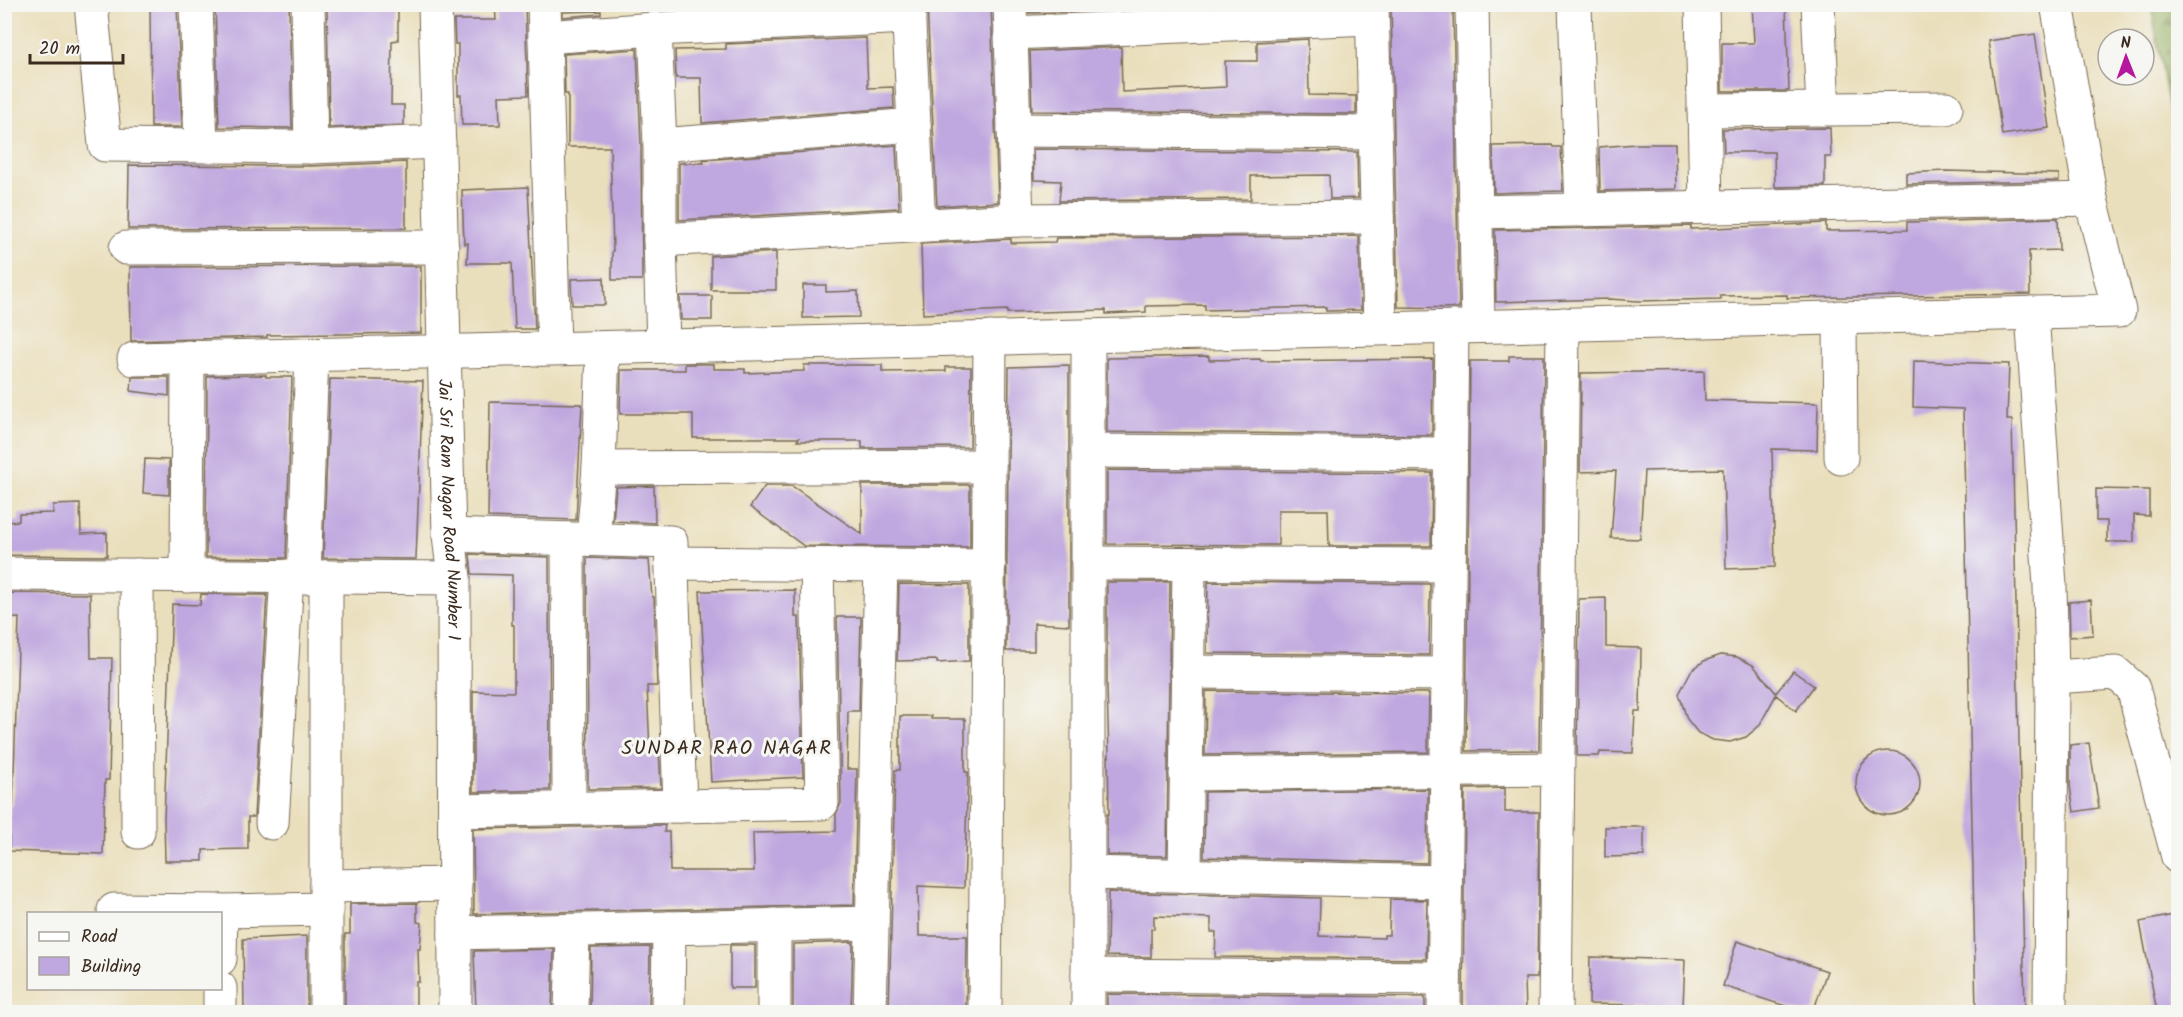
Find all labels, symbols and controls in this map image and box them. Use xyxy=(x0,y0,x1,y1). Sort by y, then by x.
scale bar xyxy=(30,27,123,65)
north arrow xyxy=(2096,27,2156,87)
text: N xyxy=(2120,31,2131,56)
text: 20 m xyxy=(39,35,80,64)
street label: Jai Sri Ram Nagar Road Number 1 xyxy=(429,379,467,640)
district label: SUNDAR RAO NAGAR xyxy=(622,733,832,765)
legend xyxy=(27,912,222,990)
text: Road xyxy=(81,923,118,952)
text: Building xyxy=(81,953,141,982)

